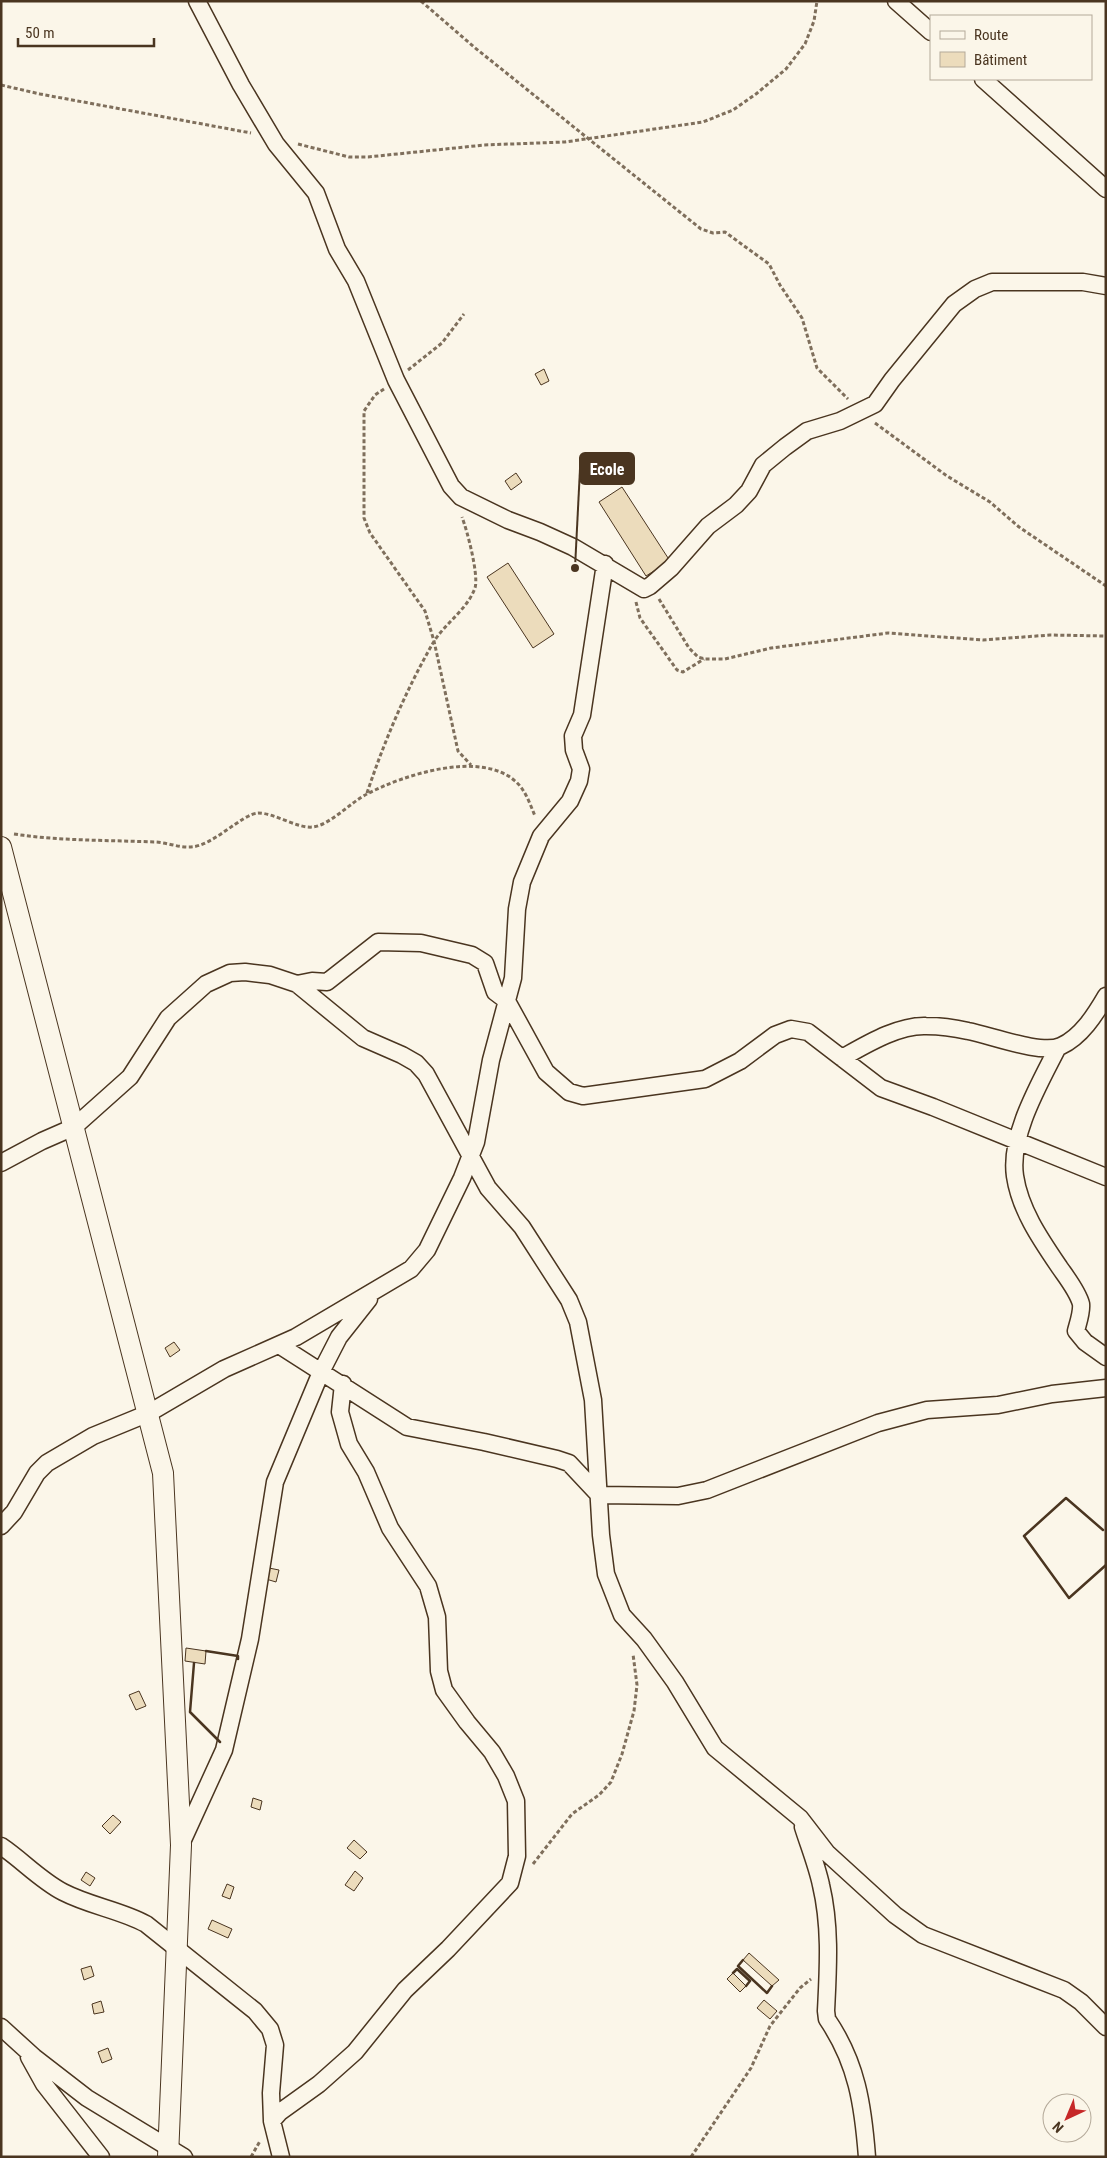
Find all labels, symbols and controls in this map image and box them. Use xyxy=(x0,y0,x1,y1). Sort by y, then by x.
scale bar xyxy=(18,15,154,47)
legend xyxy=(930,15,1092,80)
text: 50 m xyxy=(25,24,55,42)
text: Route xyxy=(974,26,1008,44)
text: Bâtiment xyxy=(974,51,1027,69)
callout: Ecole xyxy=(580,453,634,484)
text: Ecole xyxy=(590,460,625,479)
north arrow xyxy=(1042,2093,1092,2143)
text: N xyxy=(1049,2119,1067,2136)

